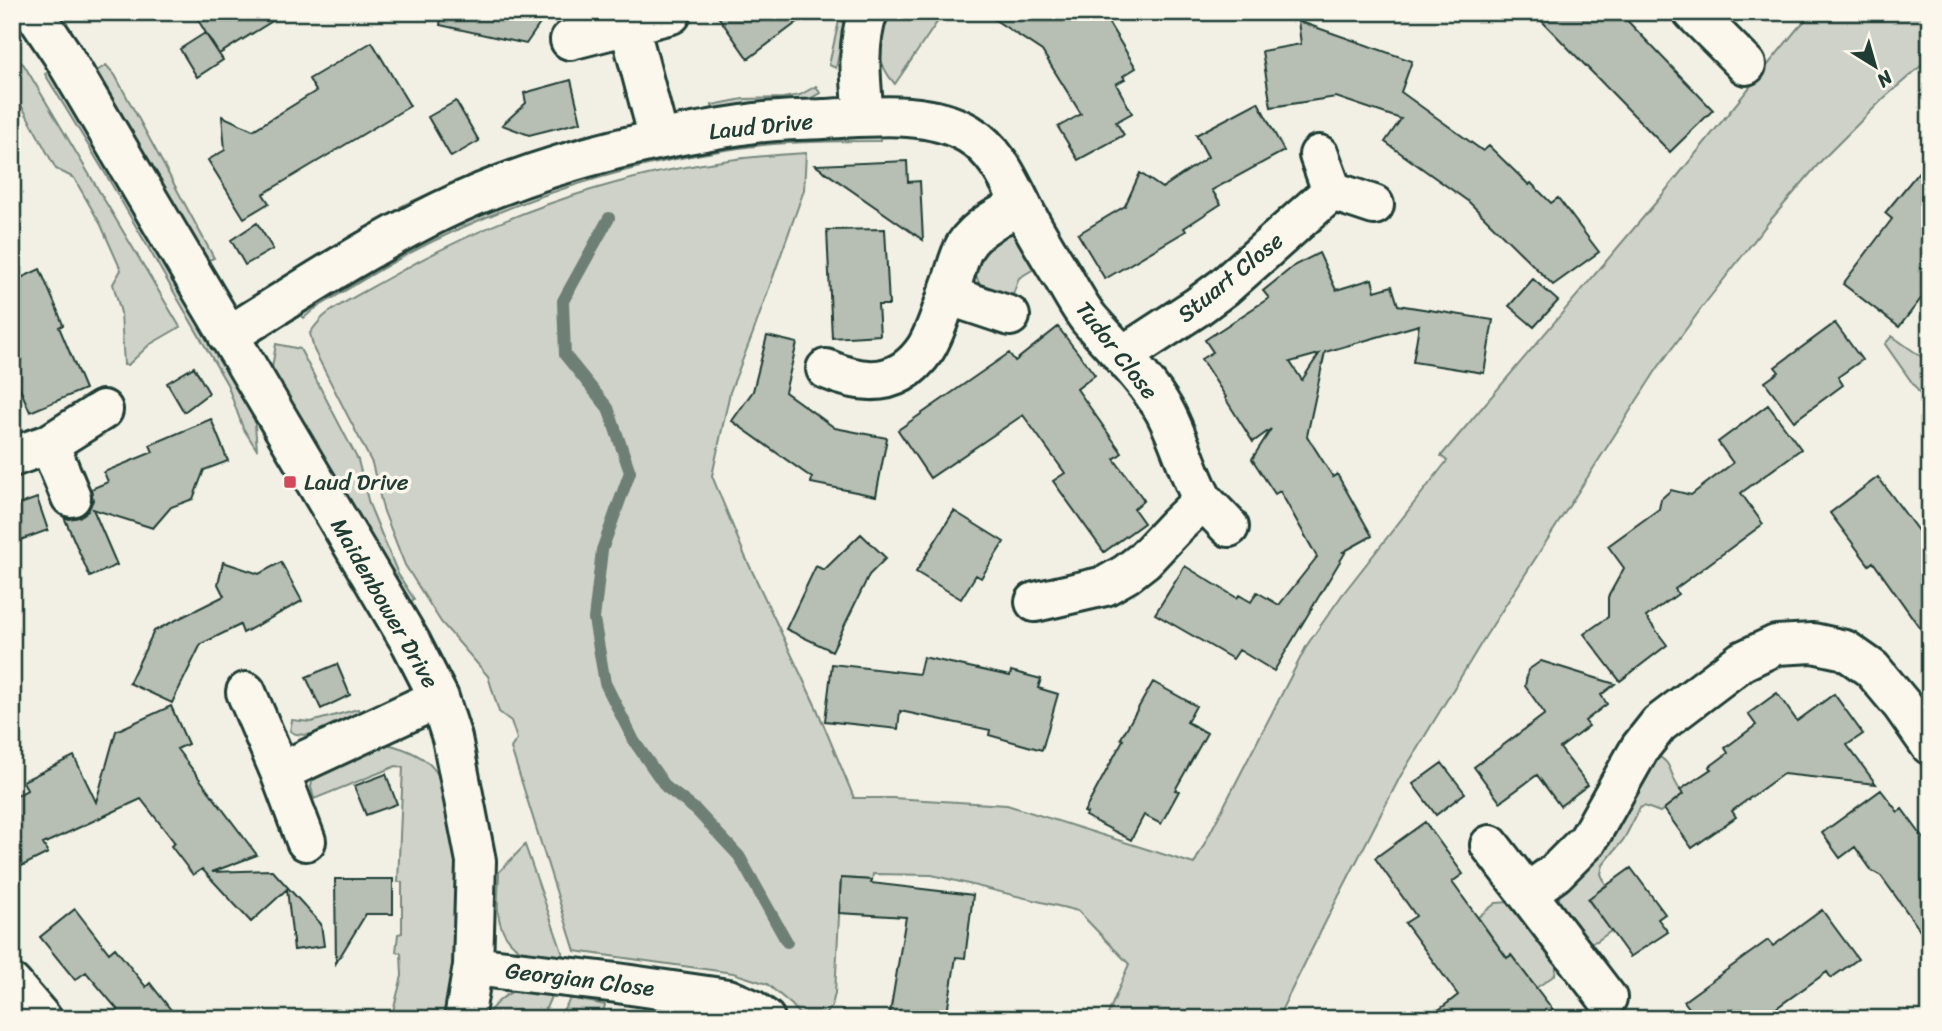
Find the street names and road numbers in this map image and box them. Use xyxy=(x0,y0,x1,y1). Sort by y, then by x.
street label: Laud Drive xyxy=(707,101,815,152)
street label: Stuart Close xyxy=(1168,221,1293,334)
street label: Tudor Close xyxy=(1064,292,1169,409)
street label: Maidenbower Drive xyxy=(319,510,450,697)
street label: Georgian Close xyxy=(503,950,657,1009)

